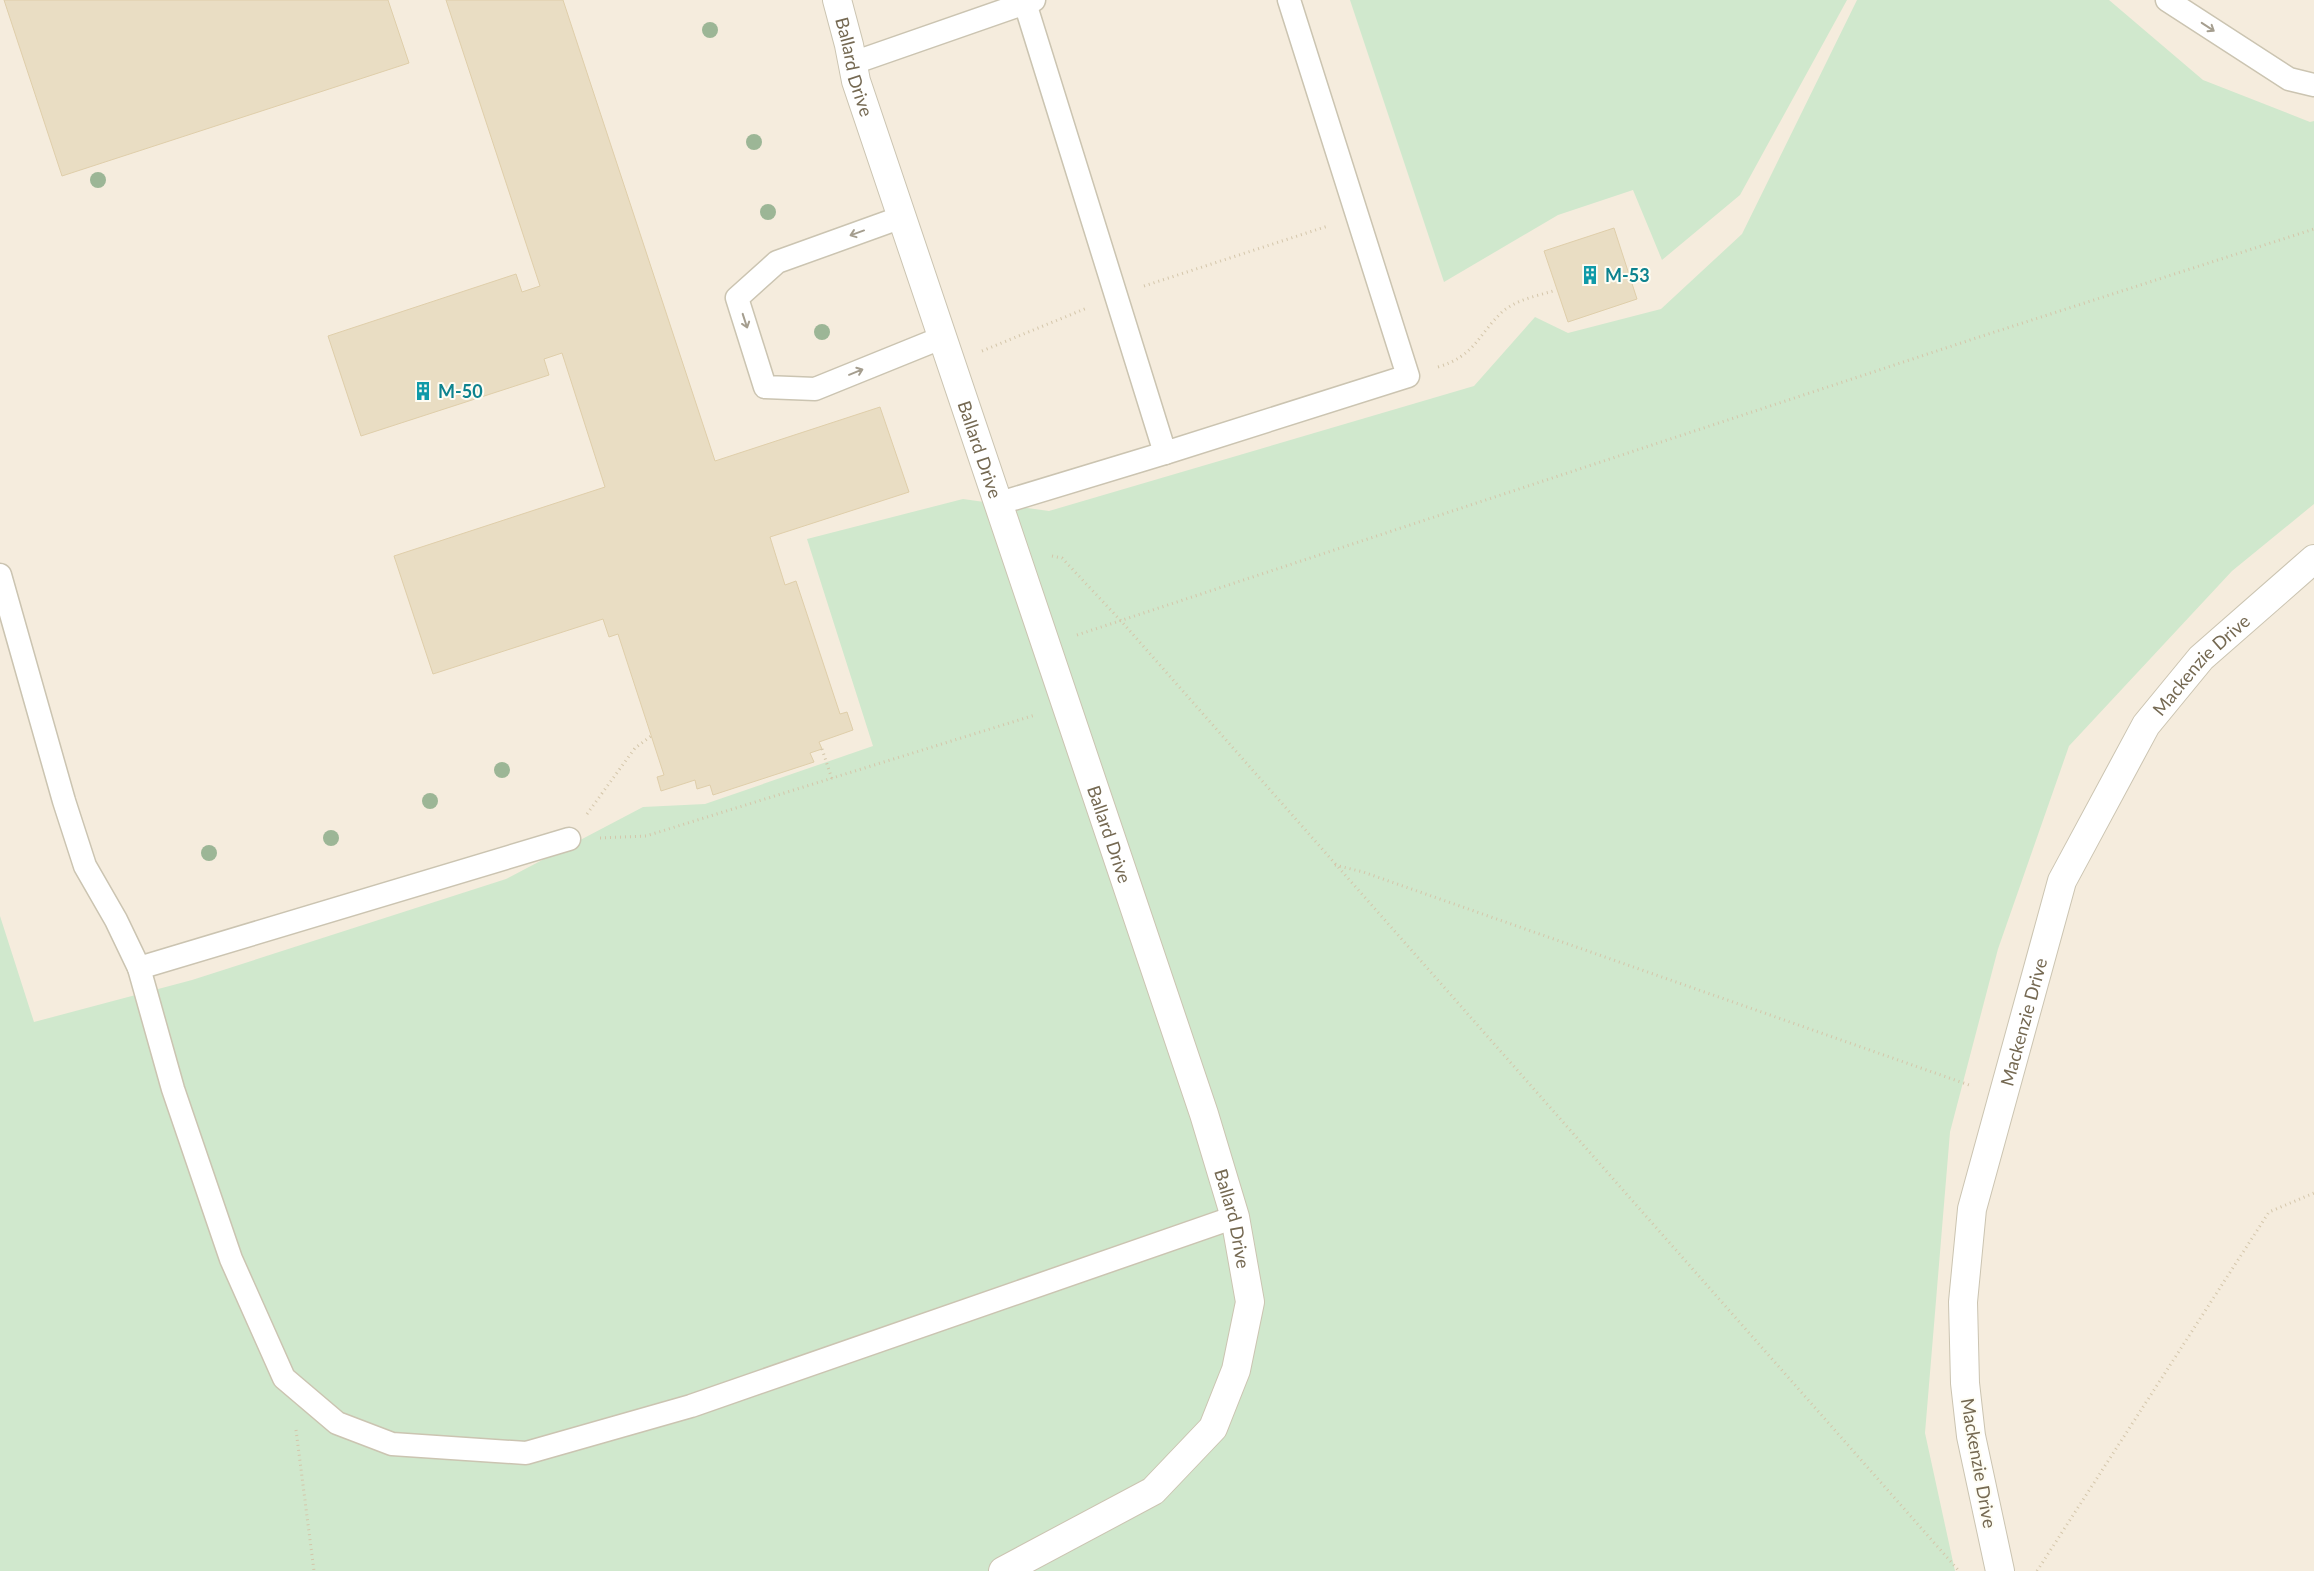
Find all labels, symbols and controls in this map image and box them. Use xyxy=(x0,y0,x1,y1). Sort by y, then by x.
street label: Ballard Drive xyxy=(831,15,878,119)
one-way arrow xyxy=(2201,21,2215,32)
one-way arrow xyxy=(849,229,865,238)
building icon: M-53 xyxy=(1579,264,1601,286)
place label: M-53 xyxy=(1605,264,1650,286)
one-way arrow xyxy=(740,313,750,329)
one-way arrow xyxy=(848,367,863,377)
building icon: M-50 xyxy=(412,380,434,402)
place label: M-50 xyxy=(438,380,483,402)
street label: Ballard Drive xyxy=(953,398,1007,501)
street label: Mackenzie Drive xyxy=(2148,610,2254,720)
street label: Ballard Drive xyxy=(1083,782,1136,886)
street label: Mackenzie Drive xyxy=(1995,955,2051,1088)
street label: Ballard Drive xyxy=(1210,1166,1255,1270)
street label: Mackenzie Drive xyxy=(1957,1396,2001,1530)

